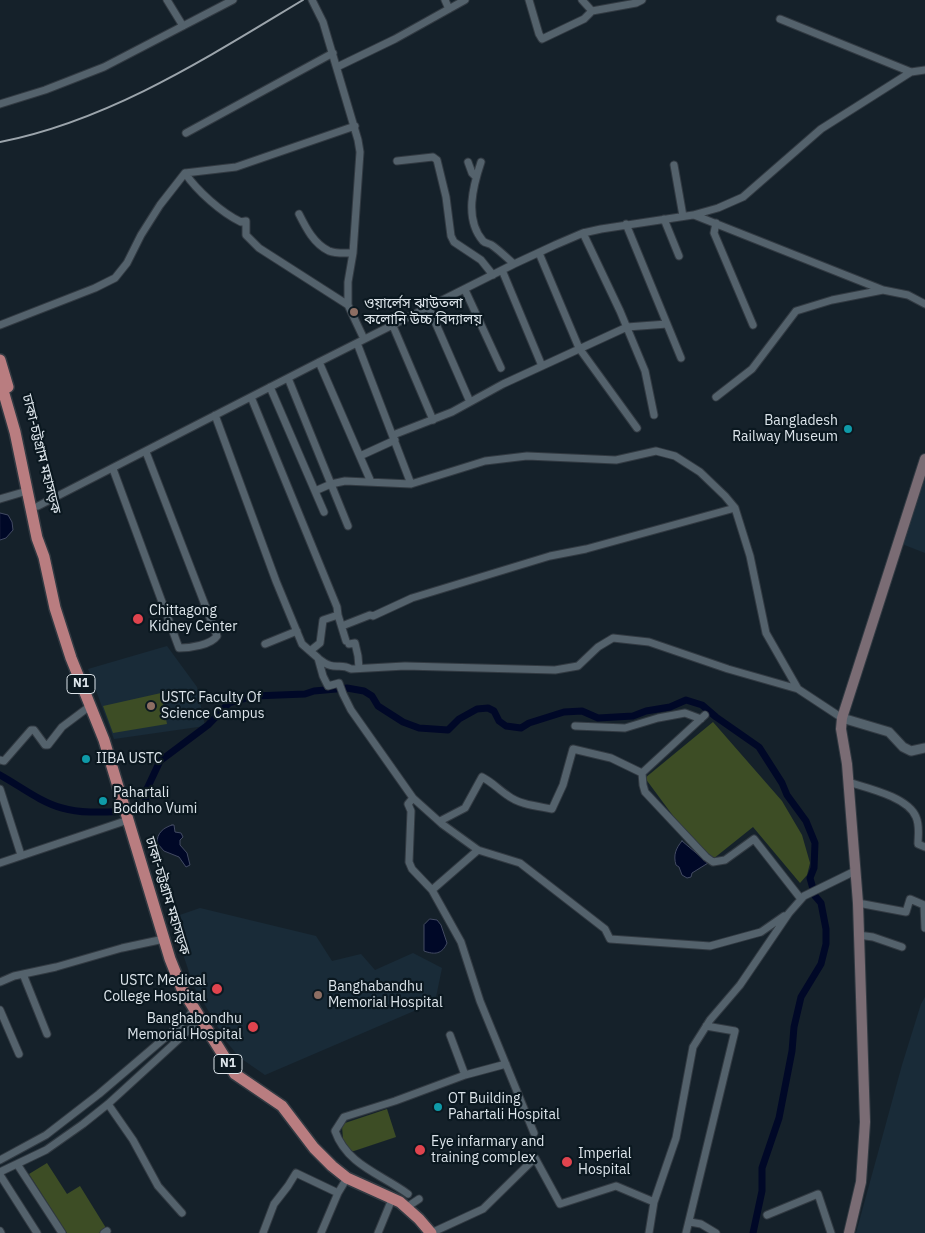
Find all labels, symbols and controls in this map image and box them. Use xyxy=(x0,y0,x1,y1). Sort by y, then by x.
place label: ওয়ার্লেস ঝাউতলা কলোনি উচ্চ বিদ্যালয় xyxy=(364,296,482,328)
marker: ওয়ার্লেস ঝাউতলা কলোনি উচ্চ বিদ্যালয় xyxy=(348,306,360,318)
street label: ঢাকা-চট্টগ্রাম মহাসড়ক xyxy=(18,393,64,515)
place label: Bangladesh Railway Museum xyxy=(732,413,838,446)
marker: Bangladesh Railway Museum xyxy=(842,423,854,435)
place label: Chittagong Kidney Center xyxy=(149,603,237,636)
marker: Chittagong Kidney Center xyxy=(131,612,145,626)
road number: N1 xyxy=(67,674,95,694)
place label: USTC Faculty Of Science Campus xyxy=(161,690,265,722)
marker: USTC Faculty Of Science Campus xyxy=(145,700,157,712)
place label: IIBA USTC xyxy=(96,751,162,767)
marker: IIBA USTC xyxy=(80,753,92,765)
place label: Pahartali Boddho Vumi xyxy=(113,785,197,818)
marker: Pahartali Boddho Vumi xyxy=(97,795,109,807)
street label: ঢাকা-চট্টগ্রাম মহাসড়ক xyxy=(141,835,193,957)
place label: USTC Medical College Hospital xyxy=(104,973,206,1006)
place label: Banghabandhu Memorial Hospital xyxy=(328,979,443,1012)
marker: USTC Medical College Hospital xyxy=(210,982,224,996)
marker: Banghabandhu Memorial Hospital xyxy=(312,989,324,1001)
place label: Banghabondhu Memorial Hospital xyxy=(127,1011,242,1044)
marker: Banghabondhu Memorial Hospital xyxy=(246,1020,260,1034)
road number: N1 xyxy=(214,1054,242,1074)
place label: OT Building Pahartali Hospital xyxy=(448,1091,560,1124)
marker: OT Building Pahartali Hospital xyxy=(432,1101,444,1113)
place label: Eye infarmary and training complex xyxy=(431,1134,544,1166)
marker: Eye infarmary and training complex xyxy=(413,1143,427,1157)
place label: Imperial Hospital xyxy=(578,1146,632,1178)
marker: Imperial Hospital xyxy=(560,1155,574,1169)

